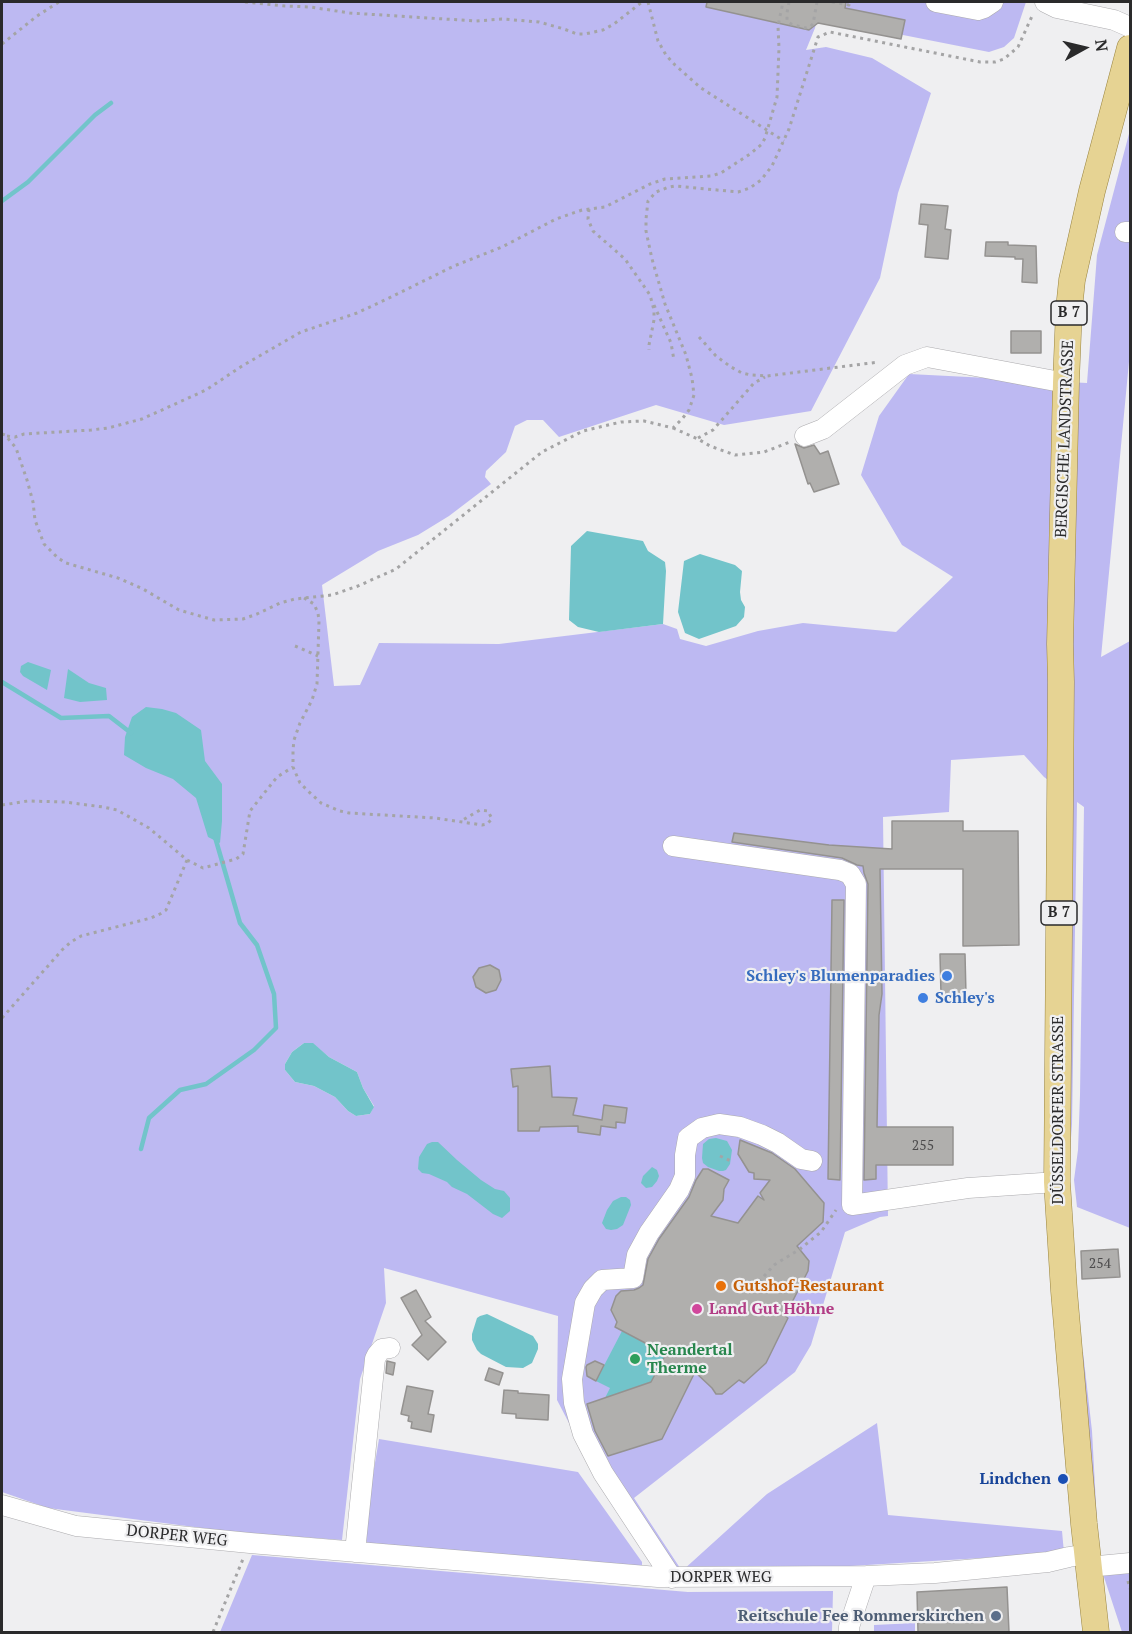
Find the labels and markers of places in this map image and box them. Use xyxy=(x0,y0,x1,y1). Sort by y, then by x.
place label: Schley's Blumenparadies xyxy=(746,966,935,986)
marker: Schley's Blumenparadies xyxy=(940,969,954,983)
place label: Schley's xyxy=(935,988,995,1008)
marker: Schley's xyxy=(916,991,930,1005)
place label: Gutshof-Restaurant xyxy=(733,1276,884,1296)
marker: Gutshof-Restaurant xyxy=(714,1279,728,1293)
place label: Land Gut Höhne xyxy=(709,1299,834,1319)
marker: Land Gut Höhne xyxy=(690,1302,704,1316)
place label: Neandertal Therme xyxy=(647,1340,733,1378)
marker: Neandertal Therme xyxy=(628,1352,642,1366)
place label: Lindchen xyxy=(980,1469,1051,1489)
marker: Lindchen xyxy=(1056,1472,1070,1486)
place label: Reitschule Fee Rommerskirchen xyxy=(738,1606,984,1626)
marker: Reitschule Fee Rommerskirchen xyxy=(989,1609,1003,1623)

